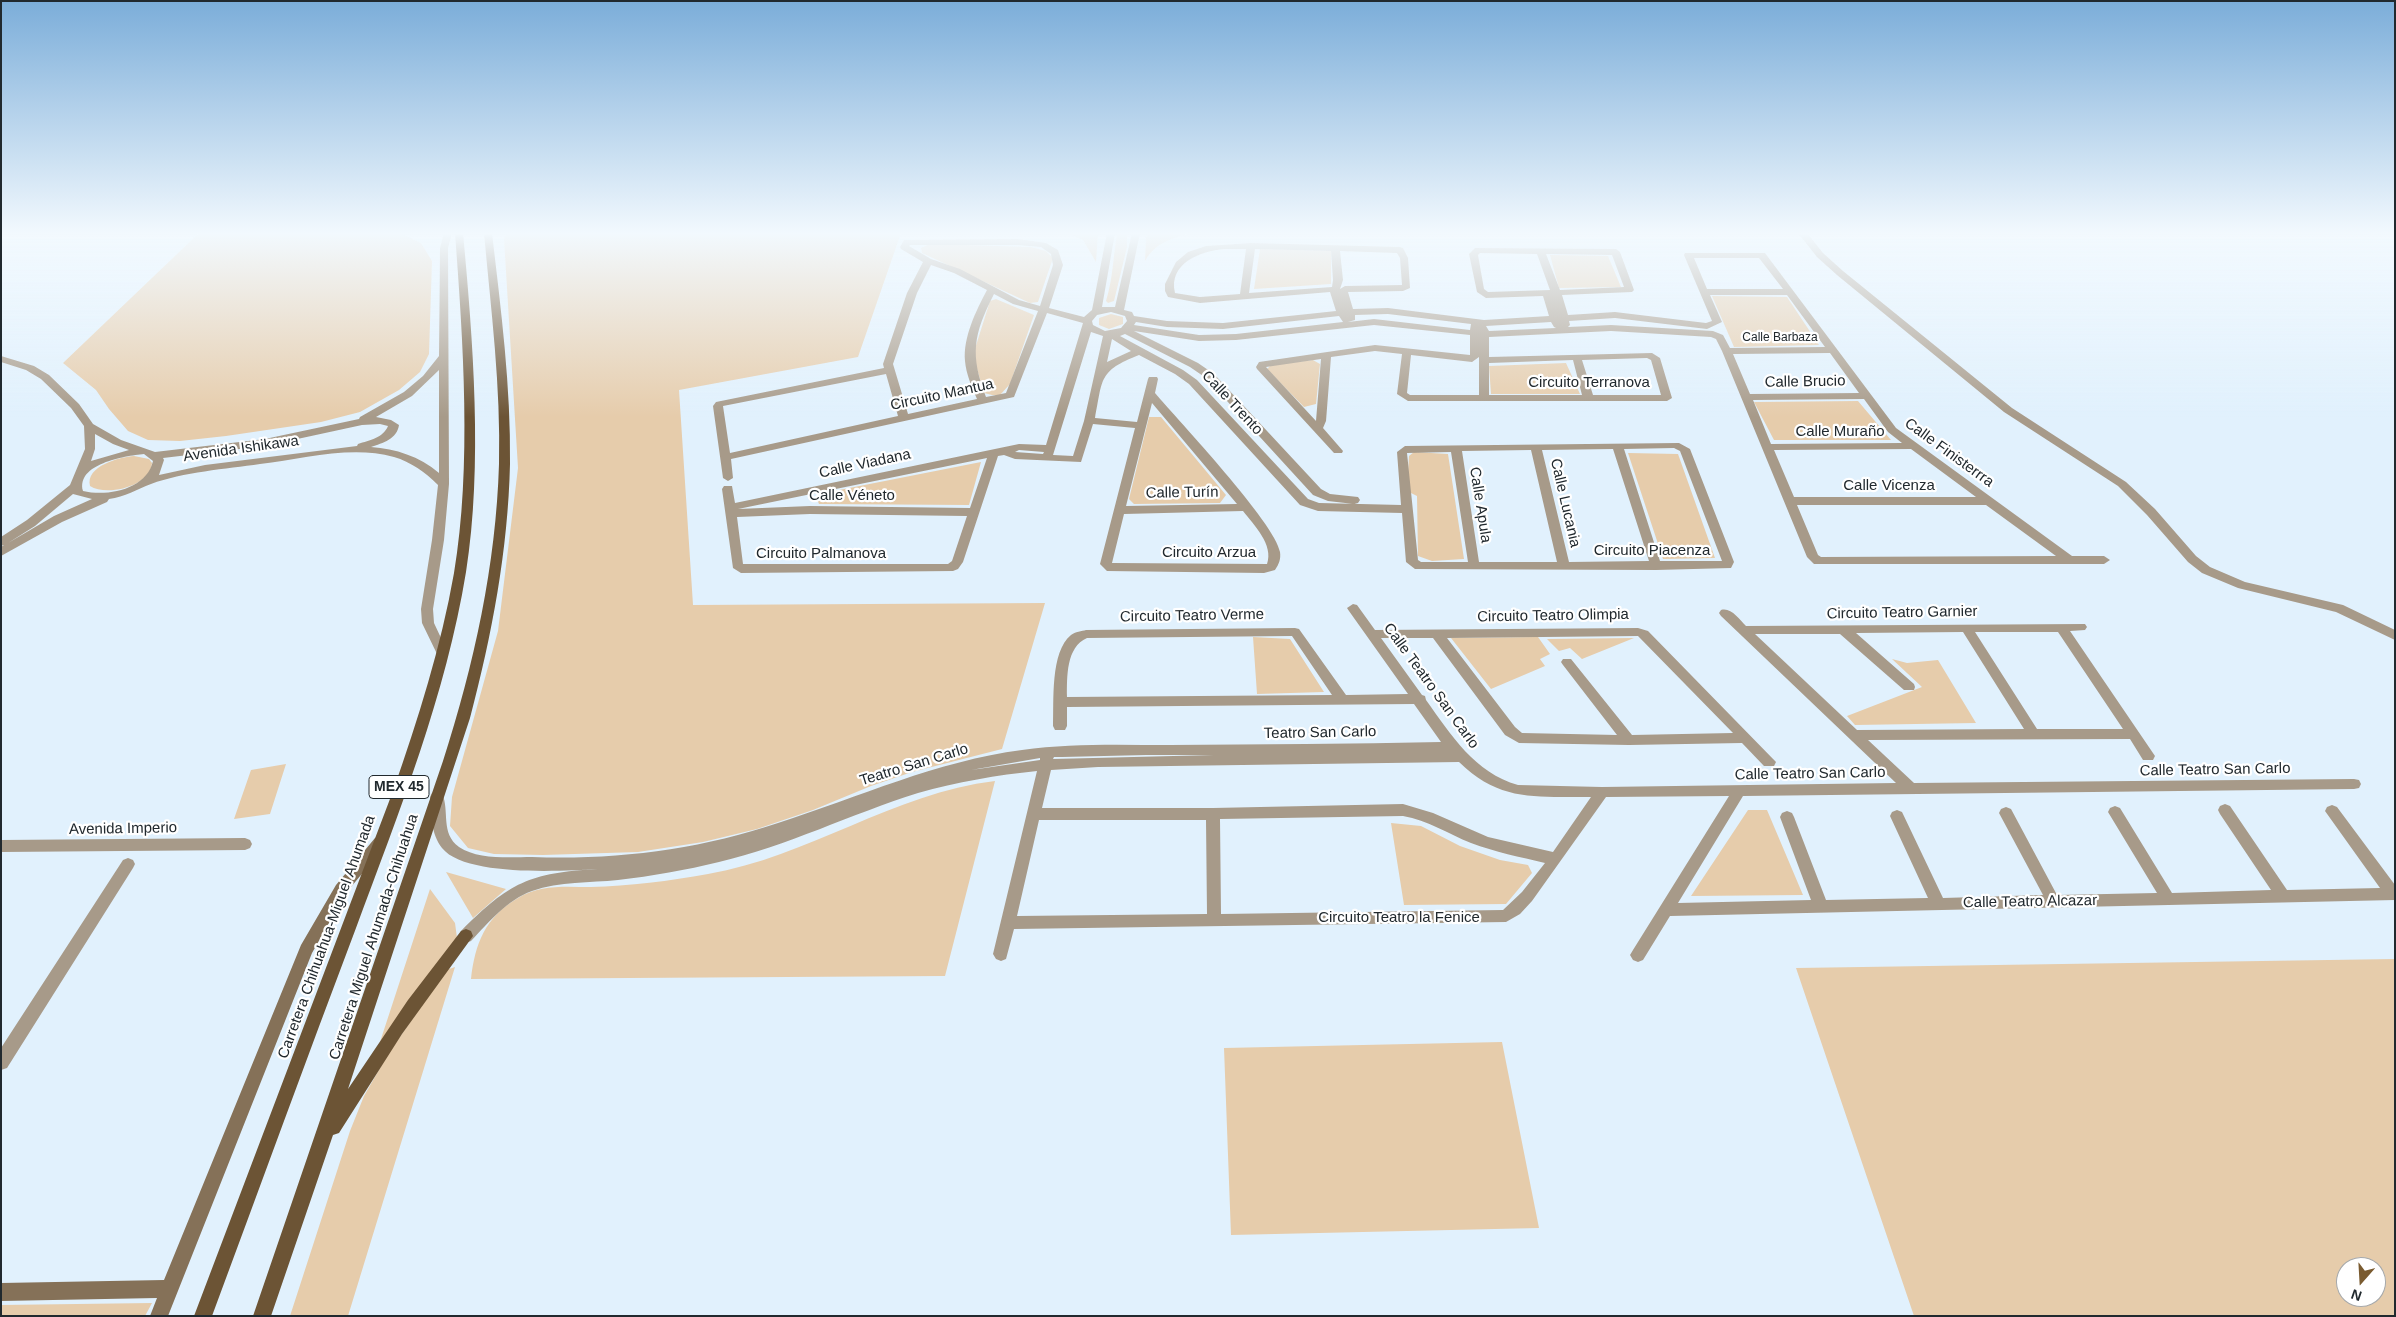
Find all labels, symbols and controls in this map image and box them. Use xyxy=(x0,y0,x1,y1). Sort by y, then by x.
street label: Calle Barbaza xyxy=(1742,331,1818,345)
street label: Calle Trento xyxy=(1198,367,1266,439)
street label: Calle Brucio xyxy=(1764,372,1846,392)
street label: Circuito Terranova xyxy=(1528,374,1650,392)
street label: Circuito Mantua xyxy=(889,375,995,415)
street label: Calle Finisterrra xyxy=(1901,415,1997,491)
street label: Calle Muraño xyxy=(1795,423,1885,441)
street label: Avenida Ishikawa xyxy=(182,432,300,466)
street label: Calle Viadana xyxy=(818,446,912,482)
street label: Calle Lucania xyxy=(1546,457,1584,549)
street label: Calle Apula xyxy=(1465,466,1495,544)
street label: Calle Vicenza xyxy=(1843,477,1935,495)
street label: Calle Turín xyxy=(1145,483,1219,503)
street label: Calle Véneto xyxy=(809,487,895,505)
street label: Circuito Piacenza xyxy=(1594,542,1710,560)
street label: Circuito Arzua xyxy=(1162,544,1256,562)
street label: Circuito Palmanova xyxy=(756,545,886,563)
street label: Circuito Teatro Garnier xyxy=(1826,603,1978,623)
street label: Circuito Teatro Verme xyxy=(1120,606,1264,626)
street label: Circuito Teatro Olimpia xyxy=(1477,606,1629,626)
street label: Calle Teatro San Carlo xyxy=(1379,620,1483,752)
street label: Teatro San Carlo xyxy=(1264,723,1376,743)
street label: Teatro San Carlo xyxy=(858,740,970,790)
street label: Calle Teatro San Carlo xyxy=(2139,760,2291,780)
street label: Calle Teatro San Carlo xyxy=(1734,764,1886,784)
road number: MEX 45 xyxy=(369,776,429,799)
street label: Carretera Miguel Ahumada-Chihuahua xyxy=(326,812,422,1062)
street label: Carretera Chihuahua-Miguel Ahumada xyxy=(274,813,380,1061)
street label: Avenida Imperio xyxy=(69,819,177,839)
street label: Calle Teatro Alcazar xyxy=(1963,892,2097,912)
street label: Circuito Teatro la Fenice xyxy=(1318,909,1480,927)
north arrow xyxy=(2336,1257,2386,1307)
text: N xyxy=(2349,1286,2364,1304)

